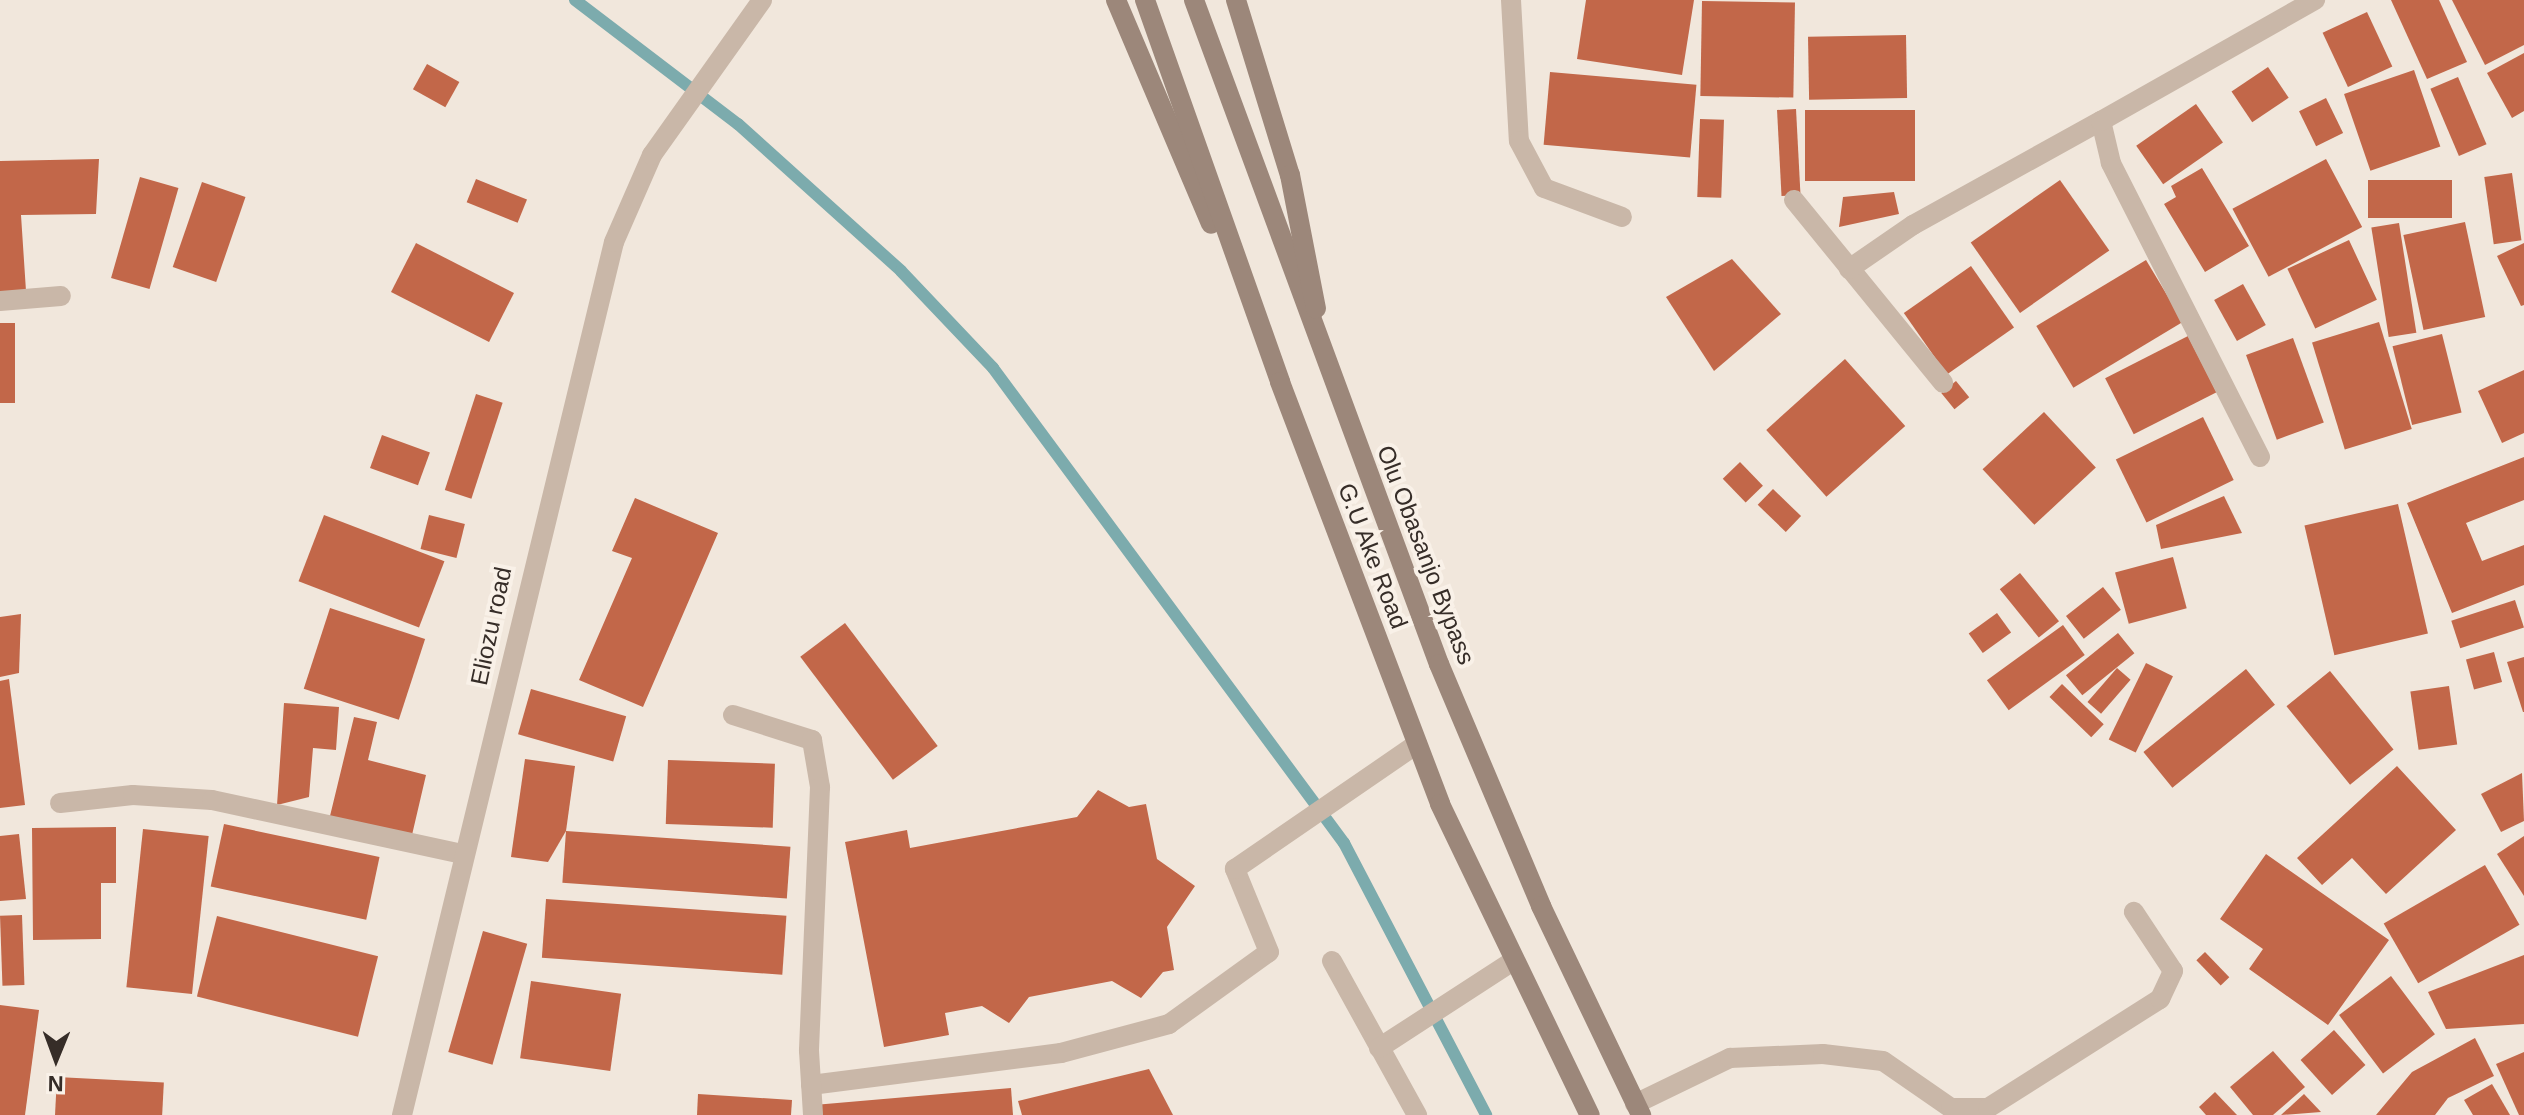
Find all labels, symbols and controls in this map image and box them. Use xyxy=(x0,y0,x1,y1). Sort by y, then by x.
street label: Olu Obasanjo Bypass xyxy=(1371,441,1481,669)
street label: G.U Ake Road xyxy=(1332,479,1414,633)
street label: Eliozu road xyxy=(464,564,518,688)
north arrow xyxy=(16,1019,96,1099)
text: N xyxy=(47,1071,64,1096)

